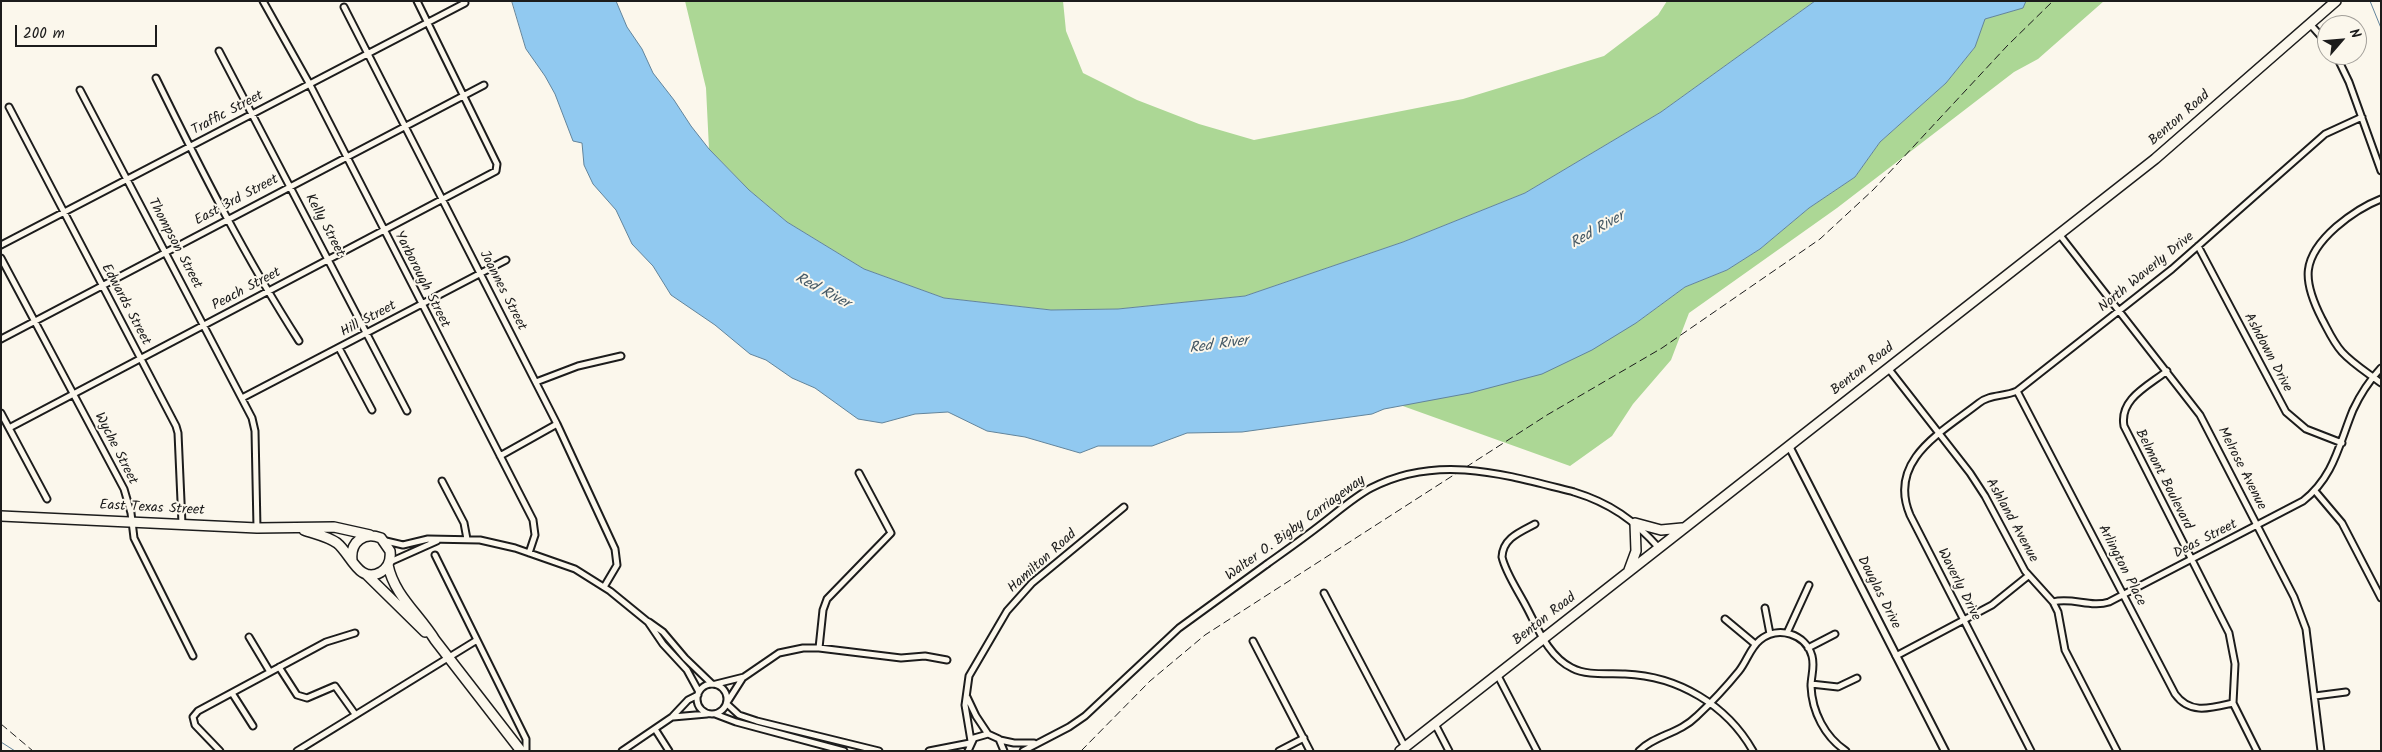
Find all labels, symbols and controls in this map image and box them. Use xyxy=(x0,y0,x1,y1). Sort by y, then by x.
scale bar xyxy=(18,15,160,47)
north arrow xyxy=(2317,15,2367,65)
text: 200 m xyxy=(23,22,65,46)
text: N xyxy=(2343,25,2366,43)
street label: Traffic Street xyxy=(189,88,267,140)
street label: Benton Road xyxy=(2146,88,2214,150)
street label: East 3rd Street xyxy=(192,172,282,230)
street label: Kelly Street xyxy=(300,192,348,260)
street label: Thompson Street xyxy=(143,196,205,292)
water label: Red River xyxy=(1568,208,1628,254)
street label: Yarborough Street xyxy=(389,229,453,331)
street label: North Waverly Drive xyxy=(2096,229,2198,317)
street label: Joannes Street xyxy=(475,248,529,334)
street label: Edwards Street xyxy=(96,261,154,349)
street label: Peach Street xyxy=(210,265,284,315)
water label: Red River xyxy=(792,270,852,314)
street label: Hill Street xyxy=(338,298,400,342)
street label: Ashdown Drive xyxy=(2239,311,2295,395)
water label: Red River xyxy=(1188,333,1250,359)
street label: Benton Road xyxy=(1828,340,1898,400)
street label: Wyche Street xyxy=(90,410,140,488)
street label: Melrose Avenue xyxy=(2213,425,2269,513)
street label: Belmont Boulevard xyxy=(2130,427,2196,533)
street label: Walter O. Bigby Carriageway xyxy=(1223,473,1369,585)
street label: Ashland Avenue xyxy=(1981,476,2041,566)
street label: East Texas Street xyxy=(99,498,205,520)
street label: Deas Street xyxy=(2171,517,2241,563)
street label: Arlington Place xyxy=(2093,523,2149,609)
street label: Hamilton Road xyxy=(1005,527,1081,597)
street label: Waverly Drive xyxy=(1933,546,1983,624)
street label: Douglas Drive xyxy=(1852,554,1904,632)
street label: Benton Road xyxy=(1510,590,1580,650)

